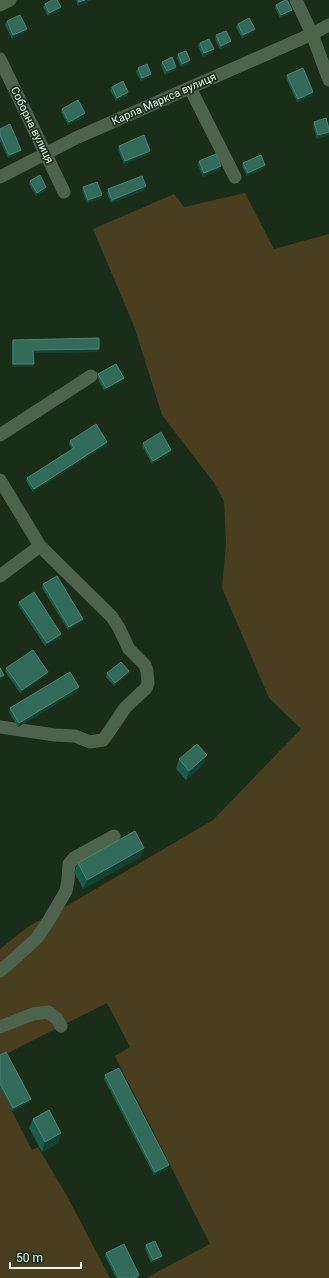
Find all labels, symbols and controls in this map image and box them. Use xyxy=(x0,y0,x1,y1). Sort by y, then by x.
street label: Карла Маркса вулиця xyxy=(110,70,218,128)
street label: Соборна вулиця xyxy=(8,85,56,165)
scale bar xyxy=(10,1244,81,1270)
text: 50 m xyxy=(16,1251,43,1265)

